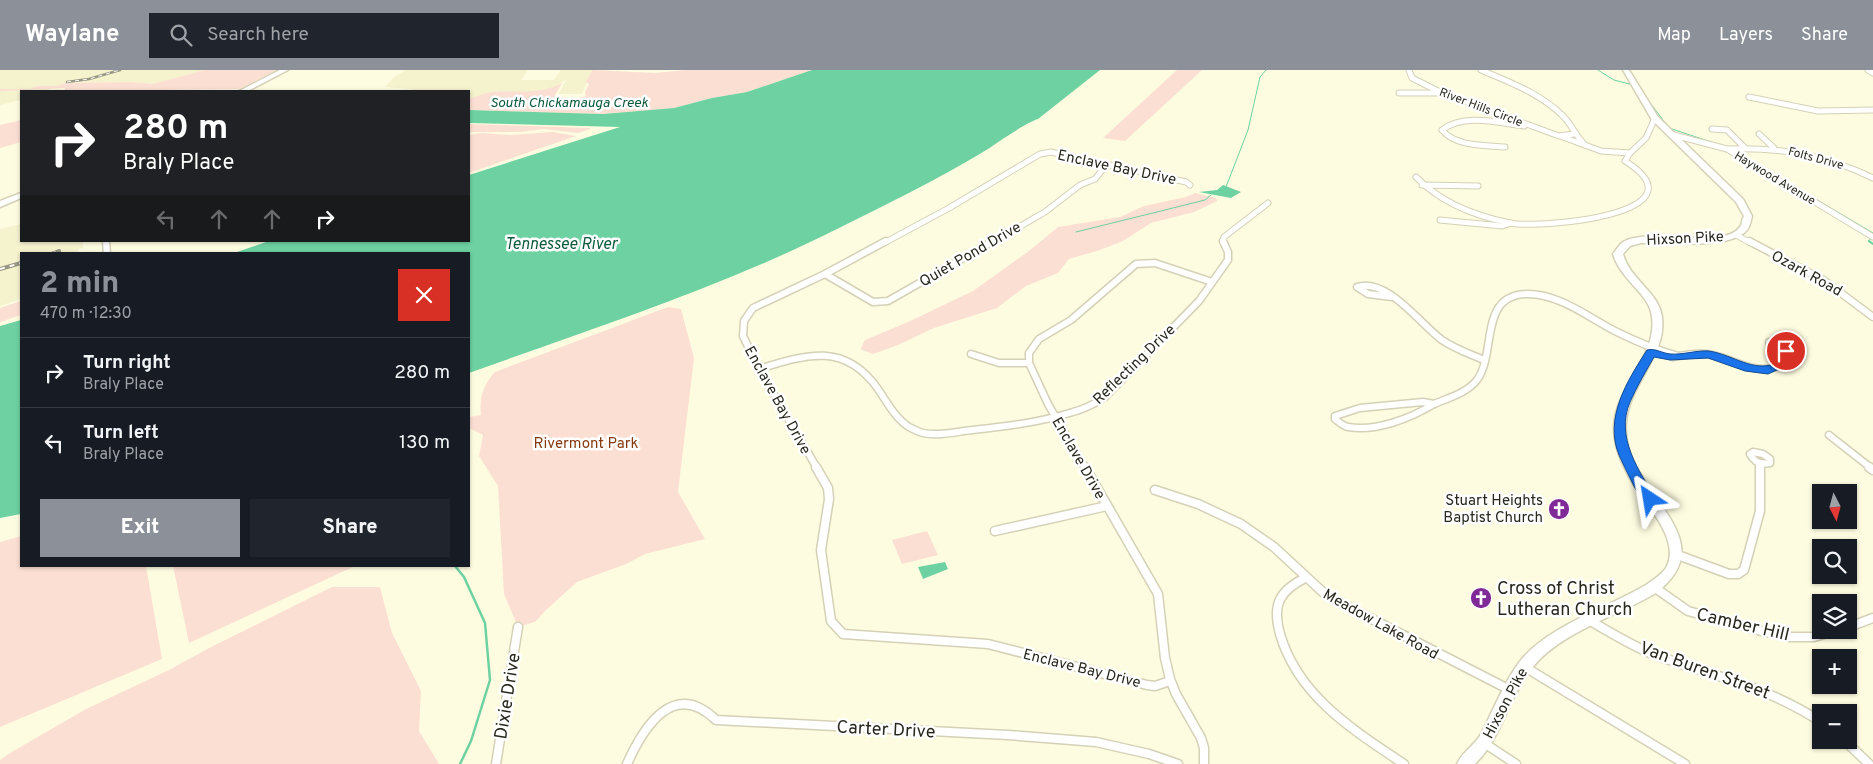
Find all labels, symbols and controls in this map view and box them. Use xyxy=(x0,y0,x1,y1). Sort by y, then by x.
search box xyxy=(149,13,499,58)
text: Waylane xyxy=(25,20,119,50)
icon: search xyxy=(167,21,195,49)
text: Search here xyxy=(207,23,309,47)
text: Map xyxy=(1657,24,1691,47)
text: Layers xyxy=(1719,24,1773,47)
text: Share xyxy=(1801,24,1848,47)
street label: River Hills Circle xyxy=(1437,85,1525,131)
water label: South Chickamauga Creek xyxy=(490,95,649,112)
text: 280 m xyxy=(123,107,228,151)
icon: right xyxy=(40,110,105,175)
street label: Folts Drive xyxy=(1786,144,1845,174)
street label: Enclave Bay Drive xyxy=(1056,147,1178,190)
street label: Haywood Avenue xyxy=(1731,148,1818,209)
text: Braly Place xyxy=(123,150,234,177)
icon: left xyxy=(152,205,180,233)
icon: ahead xyxy=(205,205,233,233)
icon: ahead xyxy=(258,205,286,233)
icon: right xyxy=(311,205,339,233)
street label: Quiet Pond Drive xyxy=(917,219,1025,292)
street label: Hixson Pike xyxy=(1646,228,1724,251)
water label: Tennessee River xyxy=(505,235,619,255)
street label: Ozark Road xyxy=(1767,247,1845,302)
text: 2 min xyxy=(40,266,119,303)
button: close xyxy=(398,269,450,321)
text: 470 m · 12:30 xyxy=(40,304,132,324)
street label: Reflecting Drive xyxy=(1090,321,1180,409)
pin xyxy=(1765,330,1807,372)
icon: arrive xyxy=(1772,337,1800,365)
street label: Enclave Bay Drive xyxy=(739,343,814,458)
text: Turn right xyxy=(83,351,171,375)
icon: right xyxy=(40,359,68,387)
text: 280 m xyxy=(394,361,450,385)
text: Braly Place xyxy=(83,375,164,395)
street label: Enclave Drive xyxy=(1047,414,1109,503)
text: Turn left xyxy=(83,421,159,445)
icon: left xyxy=(40,429,68,457)
text: 130 m xyxy=(399,431,450,455)
park label: Rivermont Park xyxy=(534,435,639,454)
text: Braly Place xyxy=(83,445,164,465)
position arrow xyxy=(1623,472,1675,524)
north arrow xyxy=(1812,484,1858,529)
map controls xyxy=(1812,484,1857,749)
place label: Stuart Heights Baptist Church xyxy=(1443,492,1543,528)
church icon: Stuart Heights Baptist Church xyxy=(1547,497,1571,521)
button: Exit xyxy=(40,499,240,557)
button: Share xyxy=(250,499,450,557)
button: search xyxy=(1812,539,1857,584)
place label: Cross of Christ Lutheran Church xyxy=(1497,578,1632,622)
street label: Meadow Lake Road xyxy=(1319,586,1441,665)
church icon: Cross of Christ Lutheran Church xyxy=(1469,586,1493,610)
button: layers xyxy=(1812,594,1857,639)
street label: Camber Hill xyxy=(1694,604,1791,647)
street label: Van Buren Street xyxy=(1636,637,1773,706)
street label: Enclave Bay Drive xyxy=(1021,646,1143,693)
button: + xyxy=(1812,649,1857,694)
street label: Dixie Drive xyxy=(490,651,527,741)
street label: Hixson Pike xyxy=(1480,665,1533,742)
button: − xyxy=(1812,704,1857,749)
street label: Carter Drive xyxy=(836,716,936,745)

